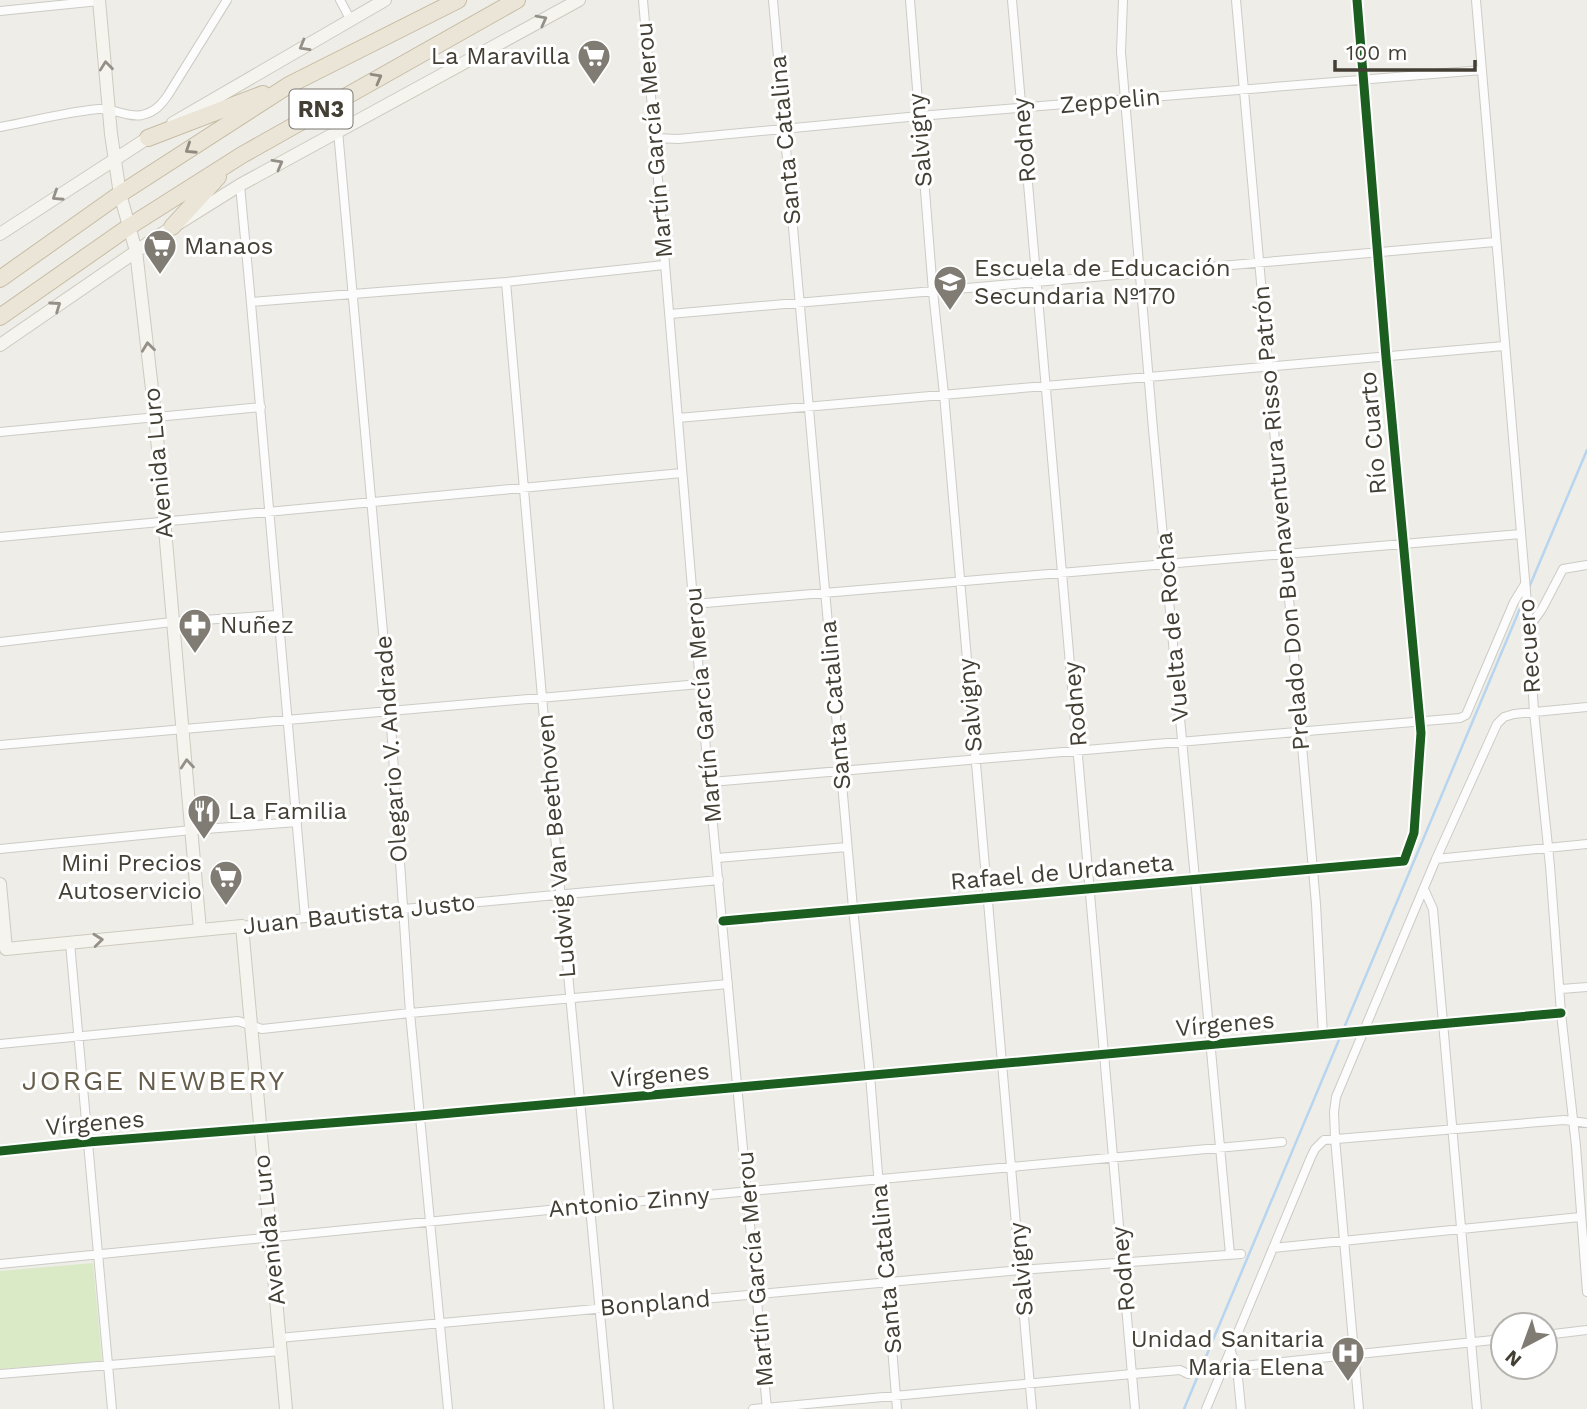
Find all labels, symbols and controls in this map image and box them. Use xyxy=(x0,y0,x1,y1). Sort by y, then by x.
one-way arrow xyxy=(535,15,548,28)
street label: Martín García Merou xyxy=(630,21,678,259)
scale bar xyxy=(1335,28,1475,72)
supermarket icon: La Maravilla xyxy=(575,37,613,86)
one-way arrow xyxy=(299,38,312,51)
text: 100 m xyxy=(1346,40,1408,65)
place label: La Maravilla xyxy=(431,42,570,70)
street label: Santa Catalina xyxy=(764,54,806,226)
one-way arrow xyxy=(98,60,113,72)
one-way arrow xyxy=(370,73,383,86)
street label: Zeppelin xyxy=(1059,83,1161,119)
road number: RN3 xyxy=(290,90,352,128)
street label: Salvigny xyxy=(902,91,938,188)
street label: Rodney xyxy=(1006,96,1042,184)
one-way arrow xyxy=(185,140,198,153)
one-way arrow xyxy=(271,159,283,172)
one-way arrow xyxy=(52,188,65,201)
supermarket icon: Manaos xyxy=(141,227,179,276)
place label: Manaos xyxy=(184,232,273,260)
place label: Escuela de Educación Secundaria Nº170 xyxy=(974,254,1231,310)
school or university icon: Escuela de Educación Secundaria Nº170 xyxy=(931,263,969,312)
street label: Prelado Don Buenaventura Risso Patrón xyxy=(1247,284,1315,752)
one-way arrow xyxy=(48,302,61,314)
one-way arrow xyxy=(140,342,155,353)
street label: Río Cuarto xyxy=(1354,370,1392,496)
street label: Avenida Luro xyxy=(137,386,179,540)
street label: Vuelta de Rocha xyxy=(1150,531,1194,723)
street label: Martín García Merou xyxy=(679,586,727,824)
street label: Recuero xyxy=(1512,597,1546,695)
pharmacy icon: Nuñez xyxy=(176,606,214,655)
place label: Nuñez xyxy=(220,611,294,639)
street label: Santa Catalina xyxy=(814,619,856,791)
street label: Olegario V. Andrade xyxy=(369,635,413,863)
street label: Salvigny xyxy=(952,656,988,753)
street label: Rodney xyxy=(1057,660,1093,748)
street label: Ludwig Van Beethoven xyxy=(531,713,581,979)
one-way arrow xyxy=(180,758,195,769)
restaurant icon: La Familia xyxy=(185,792,223,841)
place label: La Familia xyxy=(228,797,347,825)
street label: Rafael de Urdaneta xyxy=(949,848,1175,896)
place label: Mini Precios Autoservicio xyxy=(58,849,202,905)
supermarket icon: Mini Precios Autoservicio xyxy=(207,858,245,907)
street label: Juan Bautista Justo xyxy=(241,888,477,940)
one-way arrow xyxy=(93,933,104,948)
street label: Vírgenes xyxy=(1174,1006,1276,1042)
street label: Vírgenes xyxy=(609,1057,711,1093)
district label: JORGE NEWBERY xyxy=(22,1064,286,1097)
street label: Vírgenes xyxy=(44,1105,146,1141)
street label: Martín García Merou xyxy=(731,1150,779,1388)
street label: Avenida Luro xyxy=(247,1153,291,1307)
street label: Antonio Zinny xyxy=(547,1181,712,1223)
street label: Santa Catalina xyxy=(865,1183,907,1355)
street label: Salvigny xyxy=(1003,1220,1039,1317)
street label: Rodney xyxy=(1105,1225,1141,1313)
street label: Bonpland xyxy=(599,1284,711,1322)
north arrow xyxy=(1489,1311,1559,1381)
place label: Unidad Sanitaria Maria Elena xyxy=(1131,1325,1324,1381)
hospital icon: Unidad Sanitaria Maria Elena xyxy=(1329,1334,1367,1383)
text: N xyxy=(1500,1345,1526,1372)

